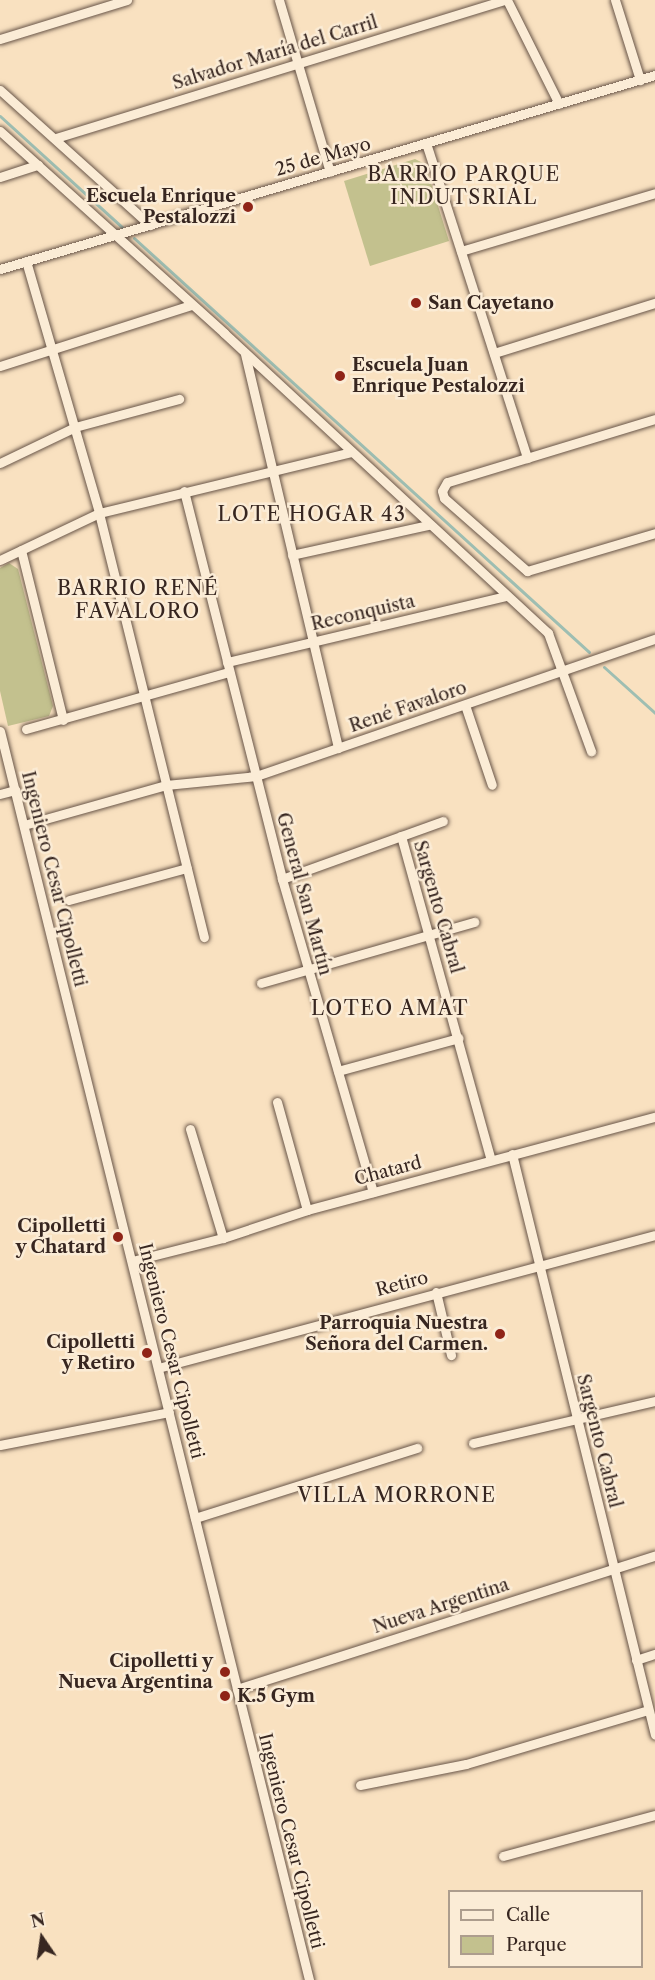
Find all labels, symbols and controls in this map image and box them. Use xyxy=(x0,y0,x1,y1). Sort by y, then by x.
street label: Salvador María del Carril xyxy=(170,11,380,95)
street label: 25 de Mayo xyxy=(273,133,373,181)
district label: BARRIO PARQUE INDUTSRIAL xyxy=(367,163,561,210)
place label: Escuela Enrique Pestalozzi xyxy=(86,186,236,228)
marker: Escuela Enrique Pestalozzi xyxy=(241,200,255,214)
place label: San Cayetano xyxy=(428,292,554,314)
marker: San Cayetano xyxy=(409,296,423,310)
place label: Escuela Juan Enrique Pestalozzi xyxy=(352,355,525,398)
marker: Escuela Juan Enrique Pestalozzi xyxy=(333,369,347,383)
district label: LOTE HOGAR 43 xyxy=(217,502,407,526)
district label: BARRIO RENÉ FAVALORO xyxy=(57,577,219,624)
street label: Reconquista xyxy=(309,591,417,635)
street label: René Favaloro xyxy=(346,677,470,737)
street label: Ingeniero Cesar Cipolletti xyxy=(17,769,91,989)
street label: General San Martín xyxy=(272,810,336,978)
street label: Sargento Cabral xyxy=(409,838,467,976)
district label: LOTEO AMAT xyxy=(311,996,469,1020)
street label: Chatard xyxy=(352,1152,424,1190)
place label: Cipolletti y Chatard xyxy=(15,1216,106,1258)
marker: Cipolletti y Chatard xyxy=(111,1230,125,1244)
street label: Ingeniero Cesar Cipolletti xyxy=(134,1241,208,1461)
street label: Retiro xyxy=(373,1267,431,1301)
place label: Parroquia Nuestra Señora del Carmen. xyxy=(305,1313,488,1356)
marker: Parroquia Nuestra Señora del Carmen. xyxy=(493,1327,507,1341)
place label: Cipolletti y Retiro xyxy=(46,1332,135,1374)
marker: Cipolletti y Retiro xyxy=(140,1346,154,1360)
street label: Sargento Cabral xyxy=(572,1372,626,1510)
district label: VILLA MORRONE xyxy=(297,1483,497,1507)
street label: Nueva Argentina xyxy=(370,1574,512,1638)
place label: Cipolletti y Nueva Argentina xyxy=(57,1651,213,1694)
marker: Cipolletti y Nueva Argentina xyxy=(218,1665,232,1679)
place label: K.5 Gym xyxy=(237,1685,315,1707)
marker: K.5 Gym xyxy=(218,1689,232,1703)
street label: Ingeniero Cesar Cipolletti xyxy=(254,1731,328,1951)
legend xyxy=(448,1890,643,1968)
text: Calle xyxy=(506,1904,550,1926)
north arrow xyxy=(12,1908,72,1968)
text: N xyxy=(29,1909,47,1932)
text: Parque xyxy=(506,1934,567,1956)

